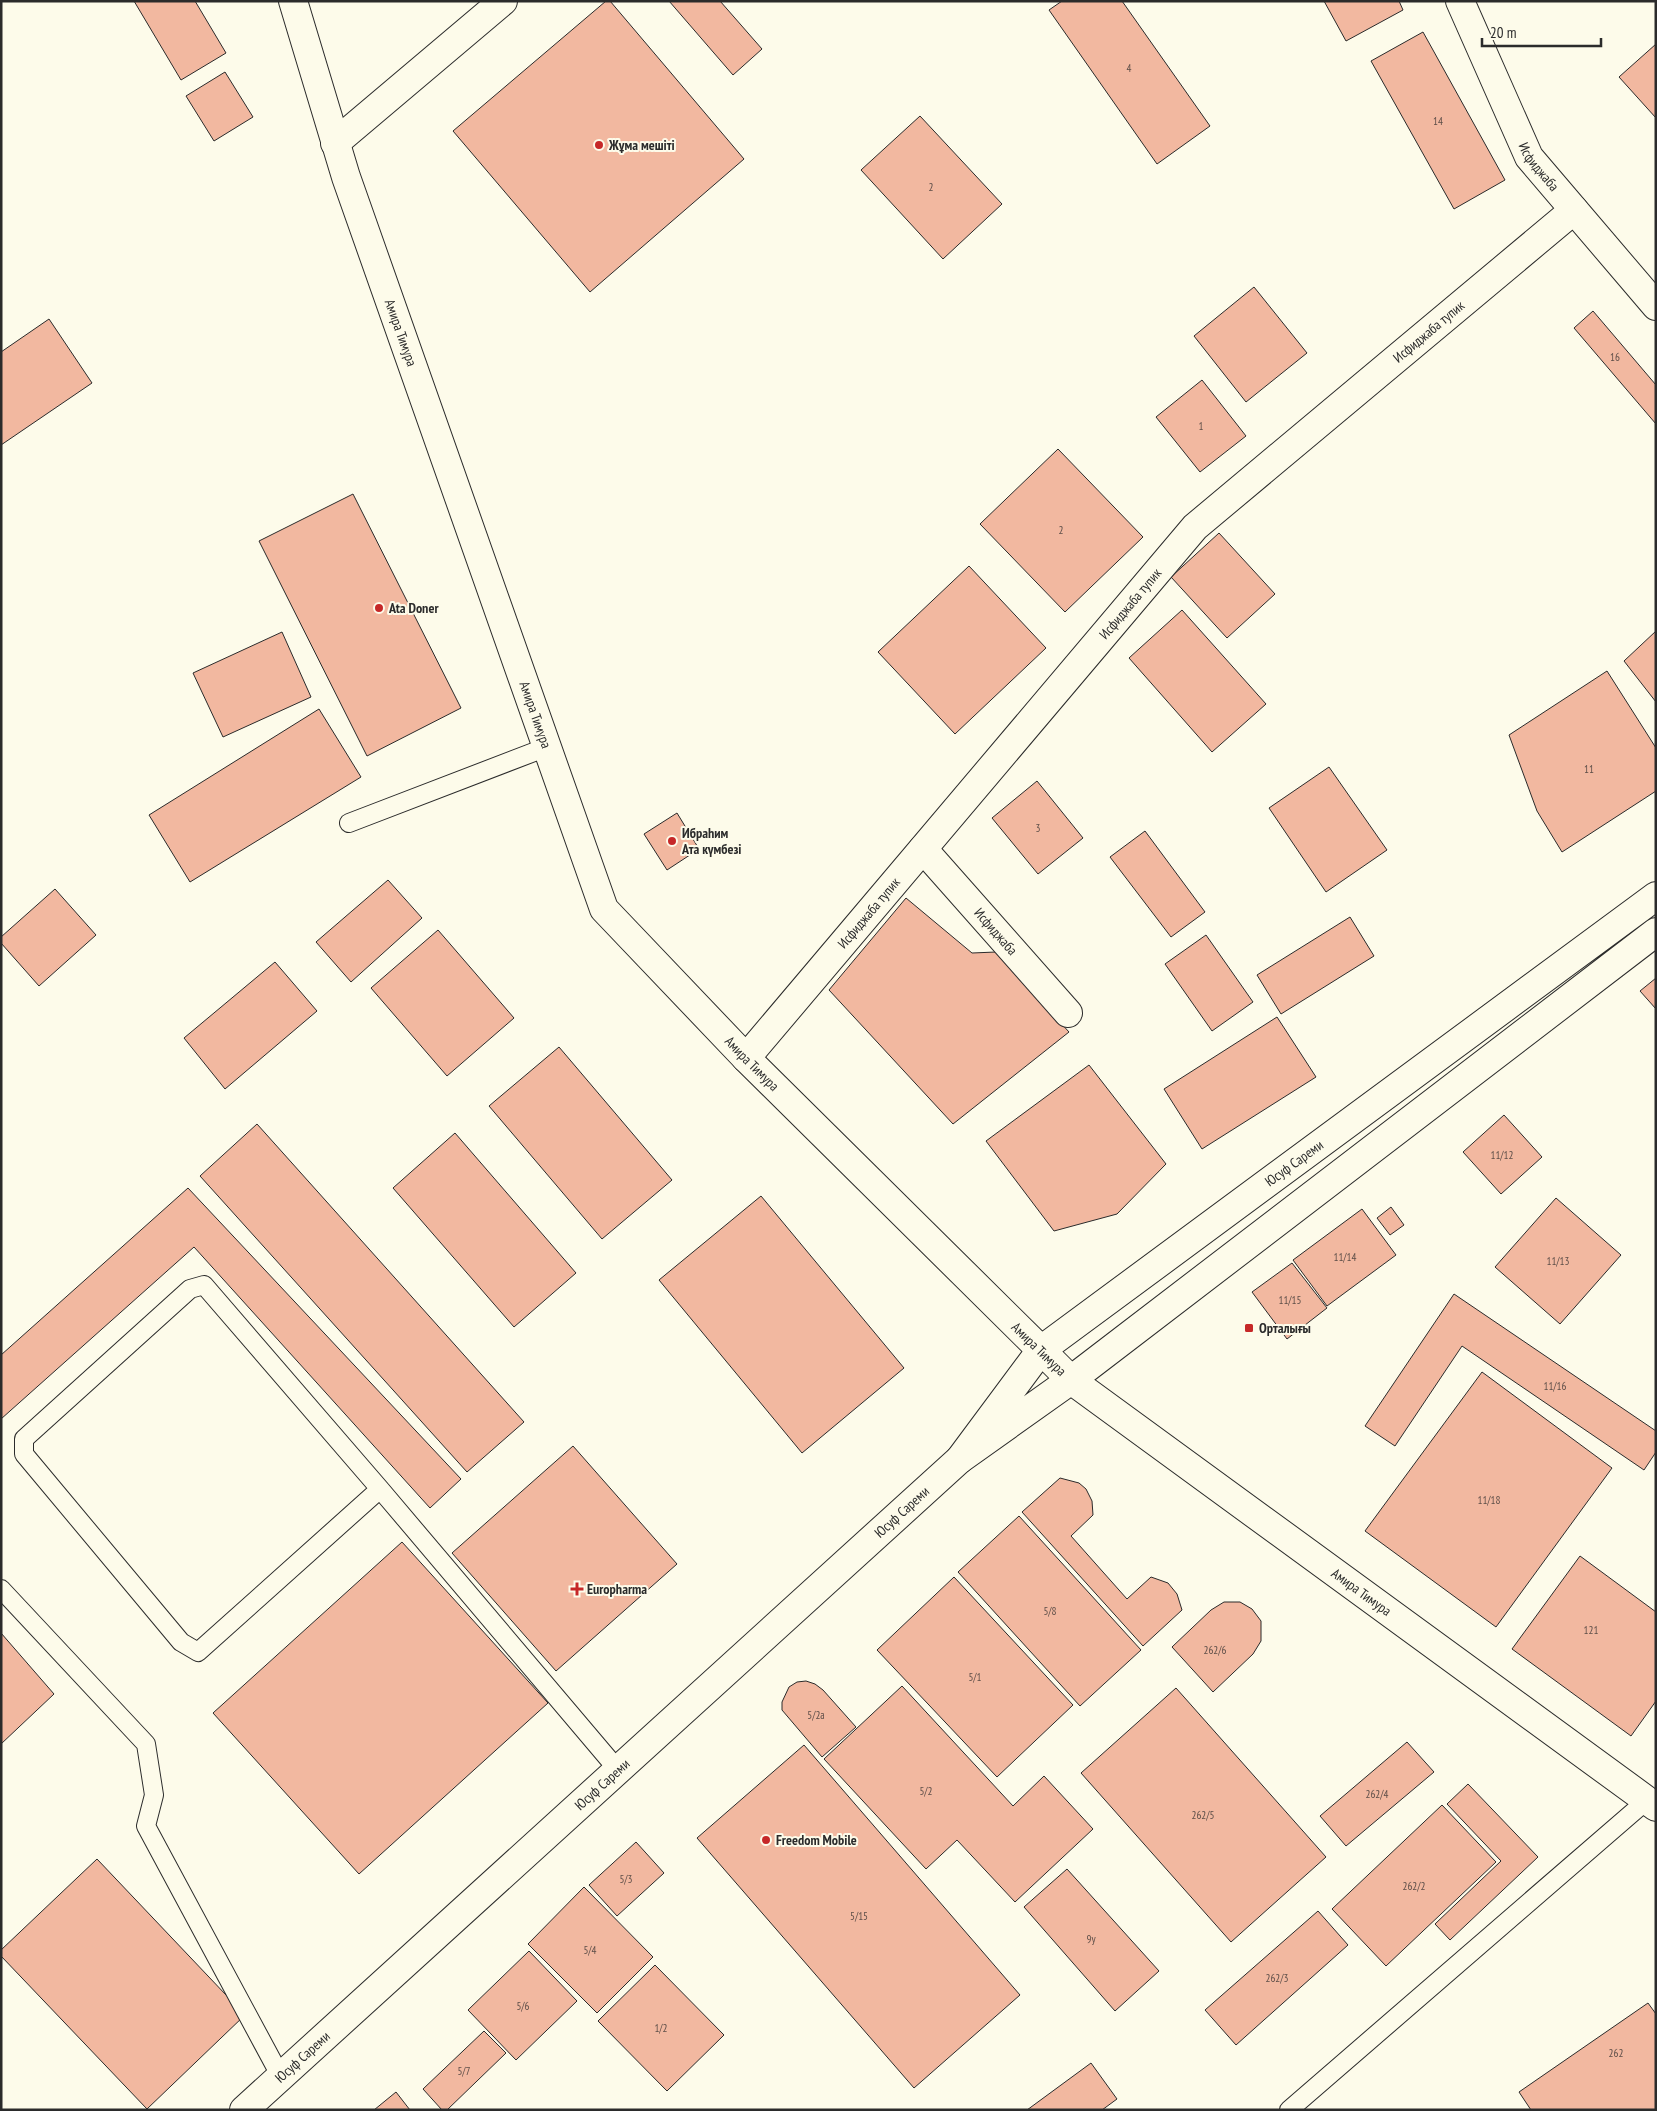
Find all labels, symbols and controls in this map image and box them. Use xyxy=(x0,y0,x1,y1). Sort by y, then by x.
scale bar xyxy=(1482,15,1601,47)
text: 20 m xyxy=(1490,23,1516,42)
house number: 4 xyxy=(1127,61,1132,75)
house number: 14 xyxy=(1433,114,1443,128)
place label: Жұма мешіті xyxy=(608,136,675,154)
marker: Жұма мешіті xyxy=(593,139,605,151)
street label: Исфиджаба xyxy=(1515,139,1563,195)
house number: 2 xyxy=(929,180,934,194)
street label: Исфиджаба тупик xyxy=(1389,296,1468,367)
street label: Амира Тимура xyxy=(381,297,421,369)
house number: 16 xyxy=(1610,350,1620,364)
house number: 1 xyxy=(1199,419,1204,433)
house number: 2 xyxy=(1059,523,1064,537)
street label: Исфиджаба тупик xyxy=(1095,564,1166,643)
place label: Ata Doner xyxy=(388,599,439,617)
marker: Ata Doner xyxy=(373,602,385,614)
street label: Амира Тимура xyxy=(515,679,556,751)
house number: 11 xyxy=(1584,762,1594,776)
house number: 3 xyxy=(1036,821,1041,835)
place label: Ибраhим Ата күмбезі xyxy=(681,824,742,858)
marker: Ибраhим Ата күмбезі xyxy=(666,835,678,847)
street label: Исфиджаба тупик xyxy=(834,873,904,952)
street label: Исфиджаба xyxy=(970,904,1022,959)
street label: Амира Тимура xyxy=(721,1032,783,1095)
street label: Юсуф Сареми xyxy=(1261,1136,1327,1190)
house number: 11/12 xyxy=(1490,1148,1514,1162)
house number: 11/14 xyxy=(1333,1250,1357,1264)
house number: 11/13 xyxy=(1546,1254,1570,1268)
house number: 11/15 xyxy=(1278,1293,1302,1307)
street label: Амира Тимура xyxy=(1008,1318,1070,1380)
place label: Орталығы xyxy=(1259,1319,1311,1337)
marker: Орталығы xyxy=(1243,1322,1255,1334)
house number: 11/16 xyxy=(1543,1379,1567,1393)
street label: Юсуф Сареми xyxy=(870,1482,933,1542)
house number: 11/18 xyxy=(1477,1493,1501,1507)
street label: Амира Тимура xyxy=(1328,1564,1395,1620)
place label: Europharma xyxy=(587,1580,647,1598)
marker: Europharma xyxy=(571,1583,583,1595)
house number: 5/8 xyxy=(1043,1604,1057,1618)
house number: 121 xyxy=(1584,1623,1598,1637)
house number: 262/6 xyxy=(1203,1643,1227,1657)
house number: 5/1 xyxy=(968,1670,982,1684)
house number: 5/2а xyxy=(807,1708,825,1722)
street label: Юсуф Сареми xyxy=(571,1755,633,1814)
house number: 5/2 xyxy=(919,1784,933,1798)
house number: 262/4 xyxy=(1365,1787,1389,1801)
house number: 262/5 xyxy=(1191,1808,1215,1822)
place label: Freedom Mobile xyxy=(776,1831,857,1849)
marker: Freedom Mobile xyxy=(760,1834,772,1846)
house number: 5/3 xyxy=(619,1872,633,1886)
house number: 262/2 xyxy=(1402,1879,1426,1893)
house number: 5/15 xyxy=(850,1909,868,1923)
house number: 9у xyxy=(1086,1932,1096,1946)
house number: 5/4 xyxy=(583,1943,597,1957)
house number: 262/3 xyxy=(1265,1971,1289,1985)
house number: 5/6 xyxy=(516,1999,530,2013)
house number: 1/2 xyxy=(654,2021,668,2035)
street label: Юсуф Сареми xyxy=(271,2027,334,2086)
house number: 262 xyxy=(1609,2046,1623,2060)
house number: 5/7 xyxy=(457,2064,471,2078)

